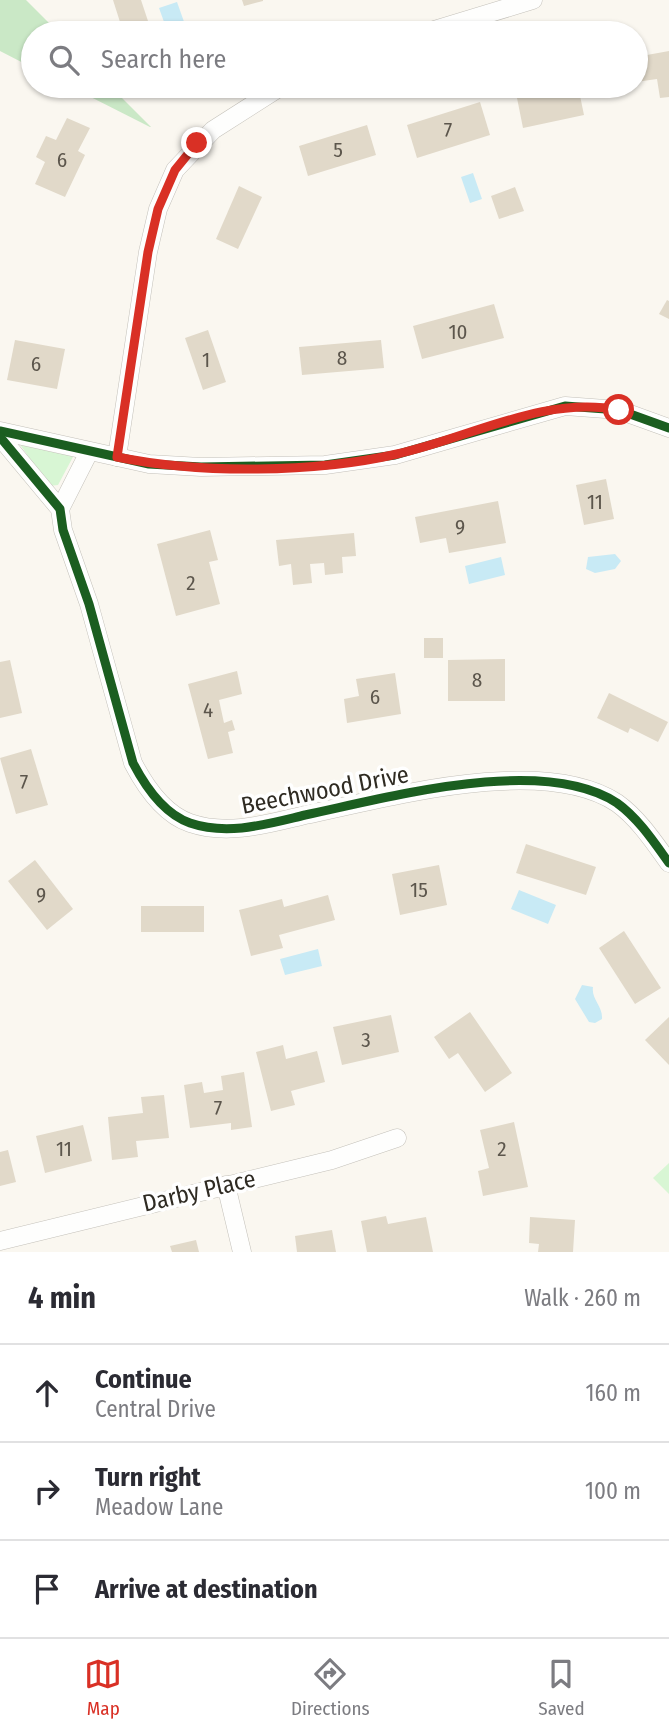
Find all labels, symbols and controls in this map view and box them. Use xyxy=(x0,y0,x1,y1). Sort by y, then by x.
search box xyxy=(21,21,648,98)
icon: search xyxy=(45,41,83,79)
text: Search here xyxy=(101,44,226,75)
house number: 7 xyxy=(444,117,452,143)
route end xyxy=(181,127,212,158)
house number: 5 xyxy=(333,137,343,163)
house number: 6 xyxy=(57,147,67,173)
house number: 10 xyxy=(448,319,468,345)
house number: 8 xyxy=(337,345,347,371)
house number: 1 xyxy=(202,347,210,373)
house number: 6 xyxy=(31,351,41,377)
route start xyxy=(603,394,634,425)
house number: 11 xyxy=(587,489,603,515)
house number: 9 xyxy=(455,514,465,540)
house number: 2 xyxy=(186,570,196,596)
house number: 8 xyxy=(472,667,482,693)
house number: 6 xyxy=(370,684,380,710)
house number: 4 xyxy=(203,697,213,723)
street label: Beechwood Drive xyxy=(239,760,411,820)
house number: 7 xyxy=(20,769,28,795)
house number: 15 xyxy=(410,877,428,903)
house number: 9 xyxy=(36,882,46,908)
house number: 3 xyxy=(361,1027,371,1053)
house number: 7 xyxy=(214,1095,222,1121)
house number: 11 xyxy=(56,1136,72,1162)
house number: 2 xyxy=(497,1136,507,1162)
street label: Darby Place xyxy=(140,1164,258,1218)
text: 4 min xyxy=(28,1280,96,1316)
text: Walk · 260 m xyxy=(524,1284,641,1312)
text: Continue xyxy=(95,1364,192,1395)
icon: ahead xyxy=(28,1374,66,1412)
text: 160 m xyxy=(586,1379,641,1407)
text: Central Drive xyxy=(95,1395,216,1423)
text: Turn right xyxy=(95,1462,201,1493)
icon: right xyxy=(28,1472,66,1510)
text: 100 m xyxy=(585,1477,641,1505)
text: Meadow Lane xyxy=(95,1493,223,1521)
icon: arrive xyxy=(28,1570,66,1608)
text: Arrive at destination xyxy=(95,1574,318,1605)
tab: Map xyxy=(84,1655,122,1720)
tab: Directions xyxy=(291,1655,370,1720)
tab: Saved xyxy=(538,1655,585,1720)

